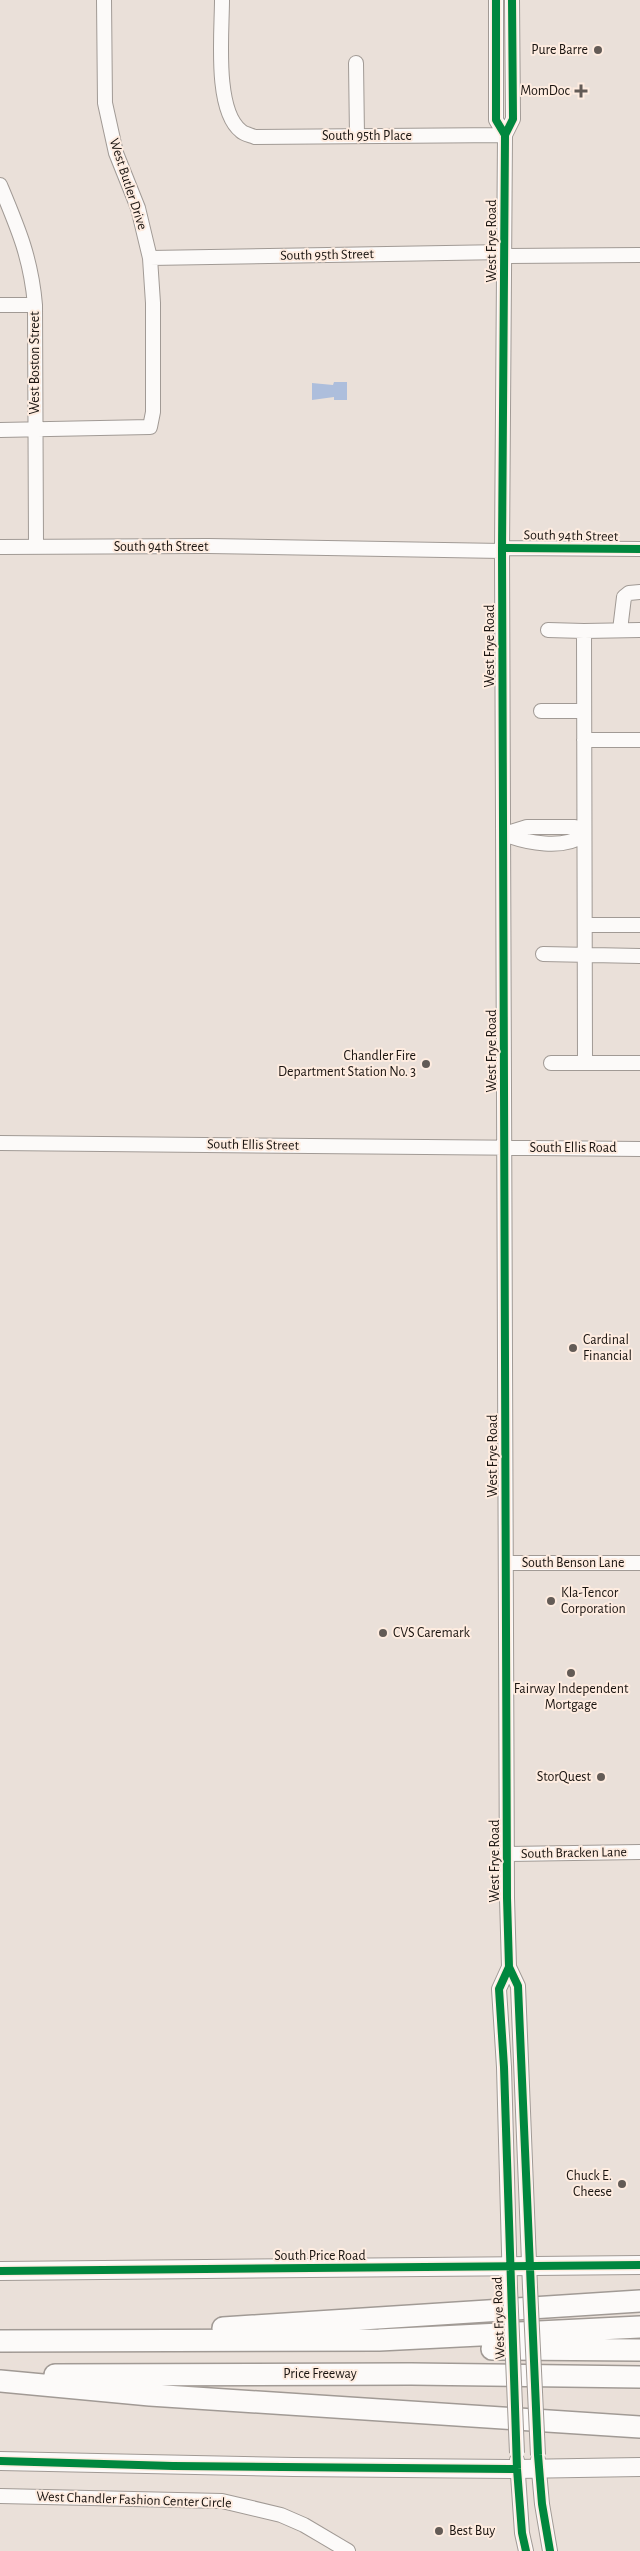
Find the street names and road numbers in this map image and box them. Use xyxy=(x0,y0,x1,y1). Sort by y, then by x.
street label: South 95th Place xyxy=(322,129,412,143)
street label: West Butler Drive xyxy=(107,137,149,231)
street label: West Frye Road xyxy=(485,200,499,282)
street label: South 95th Street xyxy=(280,247,375,263)
street label: West Boston Street xyxy=(28,311,42,415)
street label: South 94th Street xyxy=(524,528,619,544)
street label: South 94th Street xyxy=(114,540,209,554)
street label: West Frye Road xyxy=(483,605,497,687)
street label: West Frye Road xyxy=(485,1010,499,1092)
street label: South Ellis Street xyxy=(207,1137,300,1153)
street label: South Ellis Road xyxy=(530,1141,616,1155)
street label: West Frye Road xyxy=(486,1415,500,1497)
street label: South Benson Lane xyxy=(522,1556,624,1570)
street label: West Frye Road xyxy=(488,1820,502,1902)
street label: South Bracken Lane xyxy=(521,1845,627,1861)
street label: South Price Road xyxy=(274,2249,366,2263)
street label: West Frye Road xyxy=(491,2276,507,2360)
street label: Price Freeway xyxy=(283,2367,357,2381)
street label: West Chandler Fashion Center Circle xyxy=(36,2490,232,2510)

